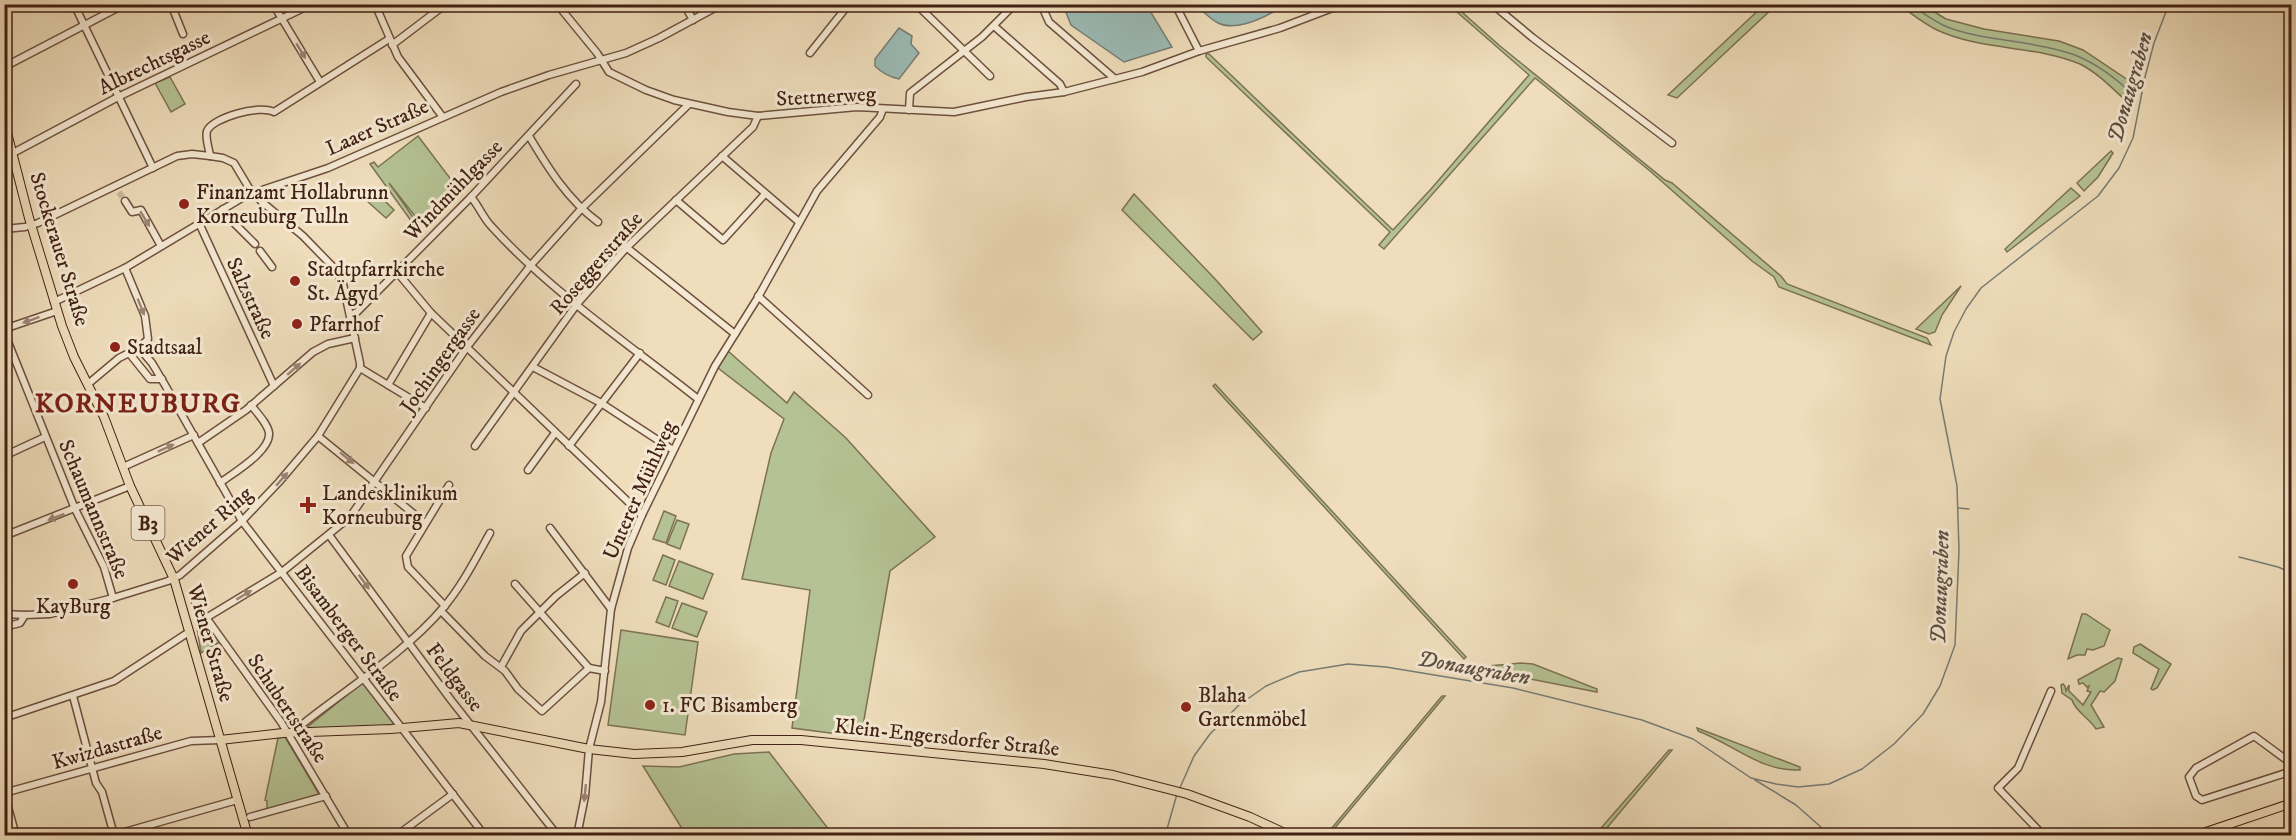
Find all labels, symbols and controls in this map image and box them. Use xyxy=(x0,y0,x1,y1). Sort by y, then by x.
street label: Albrechtsgasse xyxy=(94,24,215,101)
water label: Donaugraben xyxy=(2102,29,2159,146)
one-way arrow xyxy=(295,43,306,59)
street label: Stettnerweg xyxy=(776,81,877,113)
street label: Laaer Straße xyxy=(322,94,433,162)
street label: Windmühlgasse xyxy=(398,134,509,248)
street label: Stockerauer Straße xyxy=(23,169,95,330)
place label: Finanzamt Hollabrunn Korneuburg Tulln xyxy=(196,180,389,230)
marker: Finanzamt Hollabrunn Korneuburg Tulln xyxy=(177,197,191,211)
street label: Roseggerstraße xyxy=(545,206,649,321)
one-way arrow xyxy=(140,211,151,227)
street label: Salzstraße xyxy=(220,253,280,344)
place label: Stadtpfarrkirche St. Ägyd xyxy=(307,257,445,307)
marker: Stadtpfarrkirche St. Ägyd xyxy=(288,274,302,288)
one-way arrow xyxy=(137,298,146,316)
street label: Jochingergasse xyxy=(394,302,487,420)
place label: Pfarrhof xyxy=(309,312,383,338)
one-way arrow xyxy=(22,316,40,326)
marker: Pfarrhof xyxy=(290,317,304,331)
place label: Stadtsaal xyxy=(127,335,203,361)
marker: Stadtsaal xyxy=(108,340,122,354)
one-way arrow xyxy=(286,363,301,376)
district label: KORNEUBURG xyxy=(35,387,241,421)
street label: Unterer Mühlweg xyxy=(598,416,683,564)
street label: Schaumannstraße xyxy=(52,436,134,583)
one-way arrow xyxy=(157,443,175,453)
one-way arrow xyxy=(339,451,354,464)
one-way arrow xyxy=(275,471,288,487)
street label: Wiener Ring xyxy=(160,481,259,571)
place label: Landesklinikum Korneuburg xyxy=(322,481,458,531)
marker: Landesklinikum Korneuburg xyxy=(299,496,317,514)
road number: B3 xyxy=(132,506,164,540)
one-way arrow xyxy=(47,512,65,522)
water label: Donaugraben xyxy=(1925,530,1956,644)
street label: Bisamberger Straße xyxy=(289,560,408,707)
one-way arrow xyxy=(358,574,370,590)
marker: KayBurg xyxy=(66,577,80,591)
street label: Wiener Straße xyxy=(181,581,239,705)
one-way arrow xyxy=(236,589,252,600)
place label: KayBurg xyxy=(36,594,111,620)
street label: Feldgasse xyxy=(420,638,489,717)
water label: Donaugraben xyxy=(1415,645,1532,692)
street label: Schubertstraße xyxy=(241,649,333,768)
place label: Blaha Gartenmöbel xyxy=(1198,683,1307,733)
place label: 1. FC Bisamberg xyxy=(662,693,798,719)
marker: 1. FC Bisamberg xyxy=(643,698,657,712)
marker: Blaha Gartenmöbel xyxy=(1179,700,1193,714)
street label: Klein-Engersdorfer Straße xyxy=(833,713,1061,763)
street label: Kwizdastraße xyxy=(49,720,166,776)
one-way arrow xyxy=(580,783,590,802)

